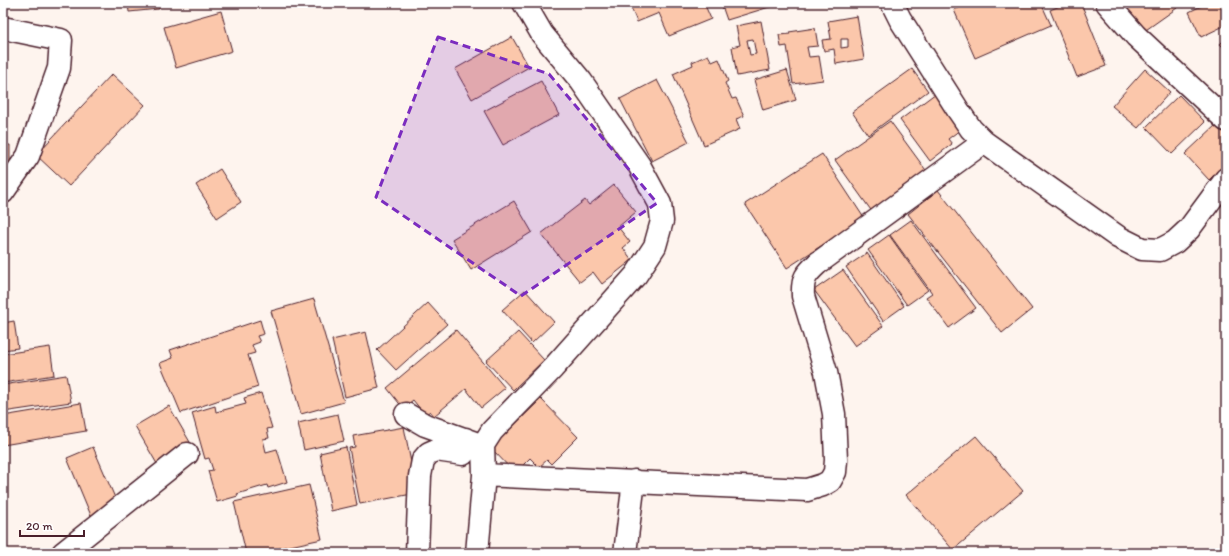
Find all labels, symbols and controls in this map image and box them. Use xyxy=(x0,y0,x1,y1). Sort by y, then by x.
scale bar xyxy=(20,512,84,538)
text: 20 m xyxy=(26,519,53,533)

